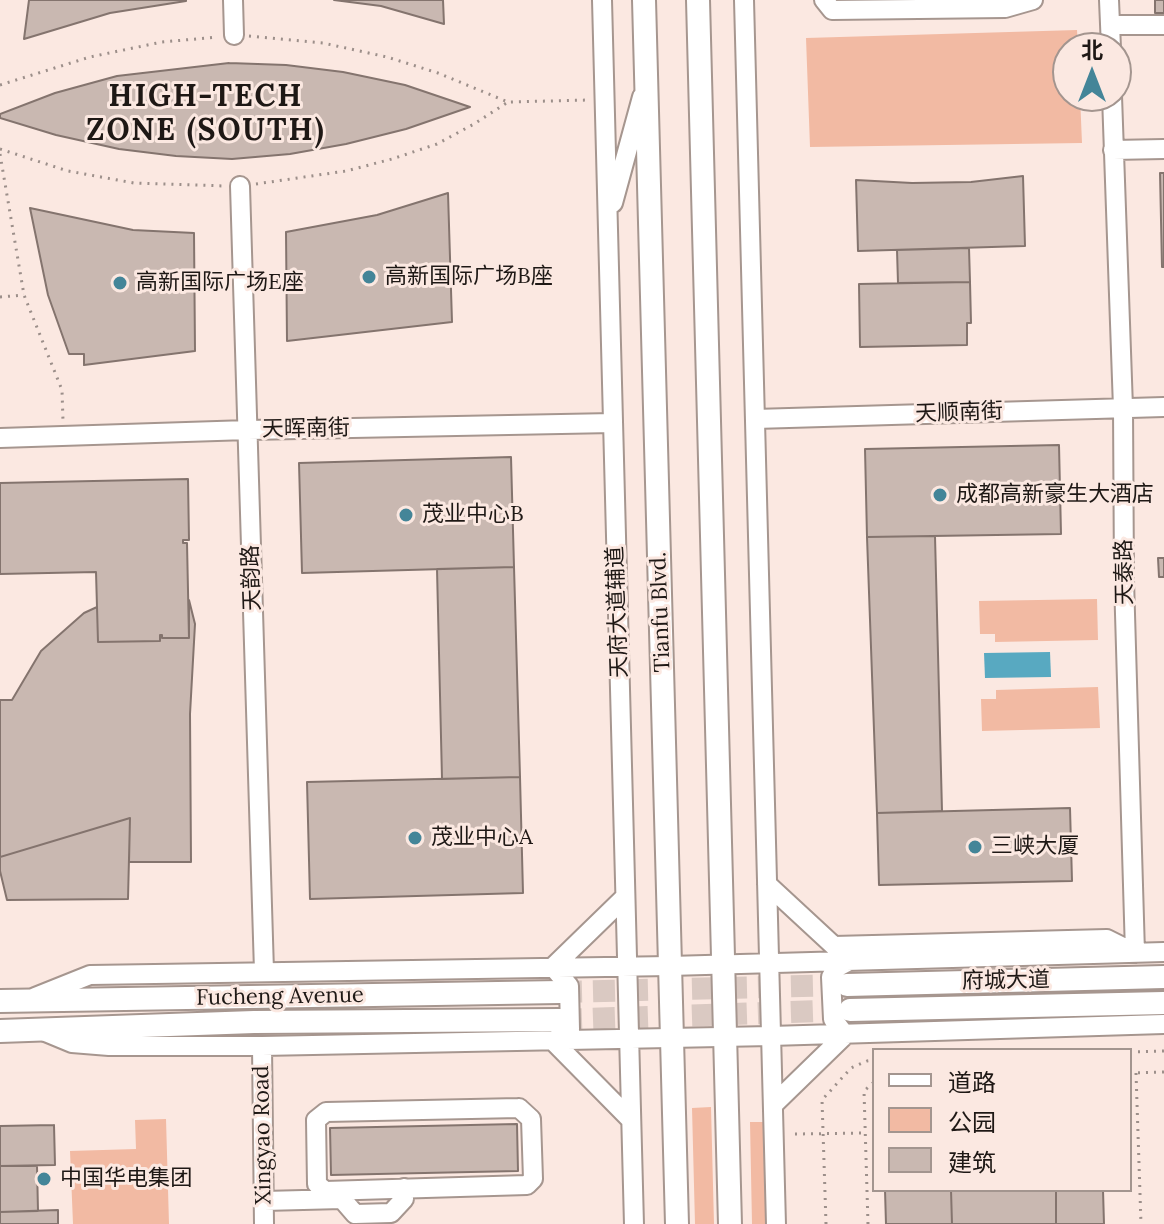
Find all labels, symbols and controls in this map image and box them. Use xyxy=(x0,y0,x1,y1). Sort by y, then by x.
north arrow xyxy=(1052,32,1132,112)
text: 北 xyxy=(1081,36,1103,64)
district label: HIGH-TECH ZONE (SOUTH) xyxy=(86,79,326,150)
place label: 高新国际广场B座 xyxy=(385,264,553,290)
marker: 高新国际广场B座 xyxy=(360,268,378,286)
place label: 高新国际广场E座 xyxy=(136,270,304,296)
marker: 高新国际广场E座 xyxy=(111,274,129,292)
street label: 天顺南街 xyxy=(915,398,1003,428)
street label: 天晖南街 xyxy=(262,415,350,443)
place label: 成都高新豪生大酒店 xyxy=(956,482,1154,508)
marker: 成都高新豪生大酒店 xyxy=(931,486,949,504)
place label: 茂业中心B xyxy=(422,502,524,528)
marker: 茂业中心B xyxy=(397,506,415,524)
street label: 天泰路 xyxy=(1111,539,1139,605)
street label: 天韵路 xyxy=(238,545,266,611)
street label: 天府大道辅道 xyxy=(603,546,633,678)
street label: Tianfu Blvd. xyxy=(646,551,676,673)
place label: 茂业中心A xyxy=(431,825,533,851)
marker: 茂业中心A xyxy=(406,829,424,847)
place label: 三峡大厦 xyxy=(991,834,1079,860)
marker: 三峡大厦 xyxy=(966,838,984,856)
street label: 府城大道 xyxy=(962,967,1050,995)
street label: Fucheng Avenue xyxy=(196,982,364,1012)
legend xyxy=(872,1048,1132,1192)
street label: Xingyao Road xyxy=(249,1065,277,1205)
text: 道路 xyxy=(948,1067,996,1098)
text: 公园 xyxy=(948,1107,996,1138)
text: 建筑 xyxy=(948,1147,996,1178)
place label: 中国华电集团 xyxy=(60,1166,192,1192)
marker: 中国华电集团 xyxy=(35,1170,53,1188)

